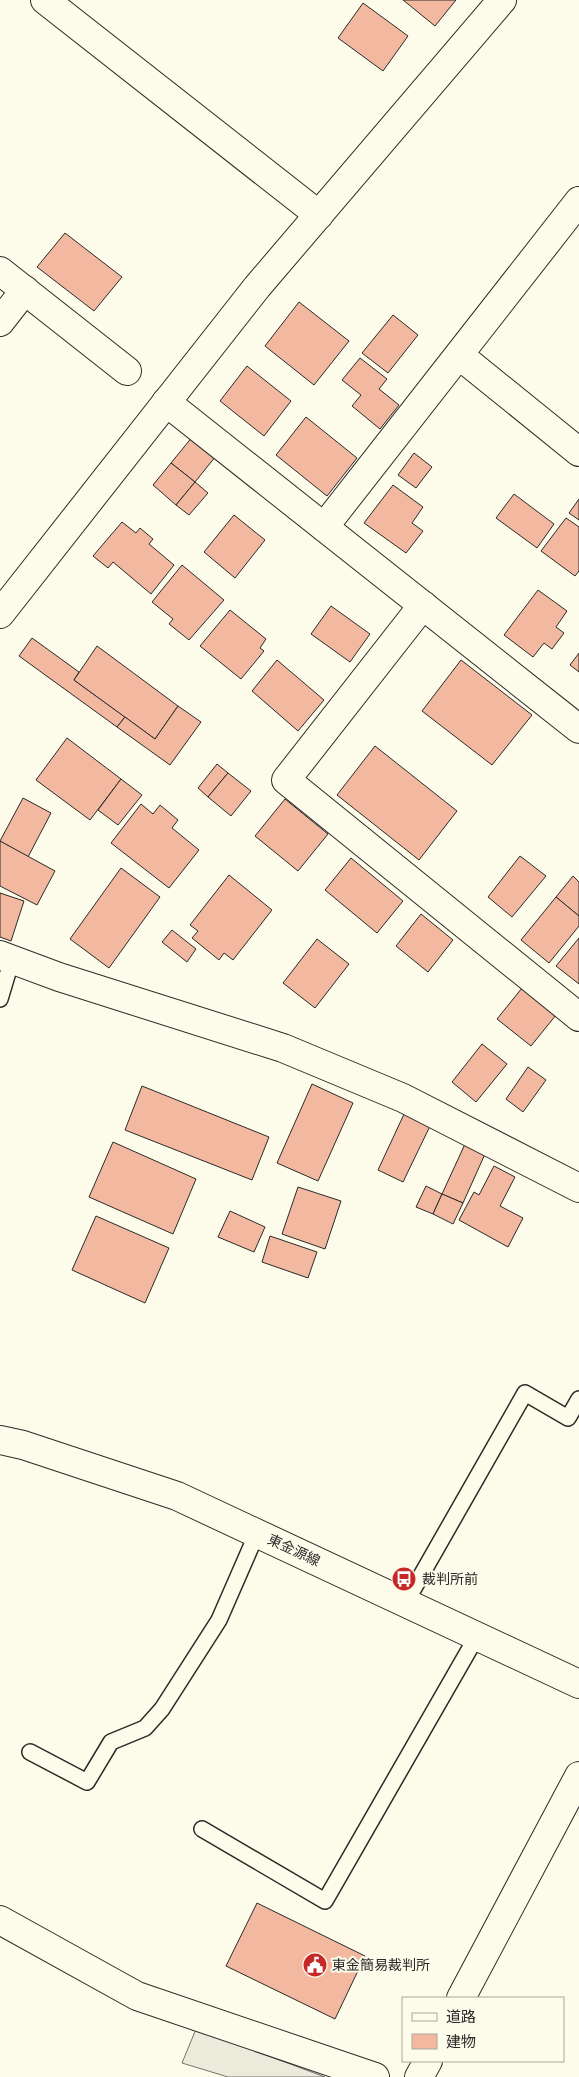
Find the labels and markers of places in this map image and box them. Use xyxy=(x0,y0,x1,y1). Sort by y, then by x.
bus stop icon: 裁判所前 xyxy=(391,1566,417,1592)
place label: 裁判所前 xyxy=(422,1571,478,1587)
public building icon: 東金簡易裁判所 xyxy=(302,1952,328,1978)
place label: 東金簡易裁判所 xyxy=(332,1957,430,1973)

